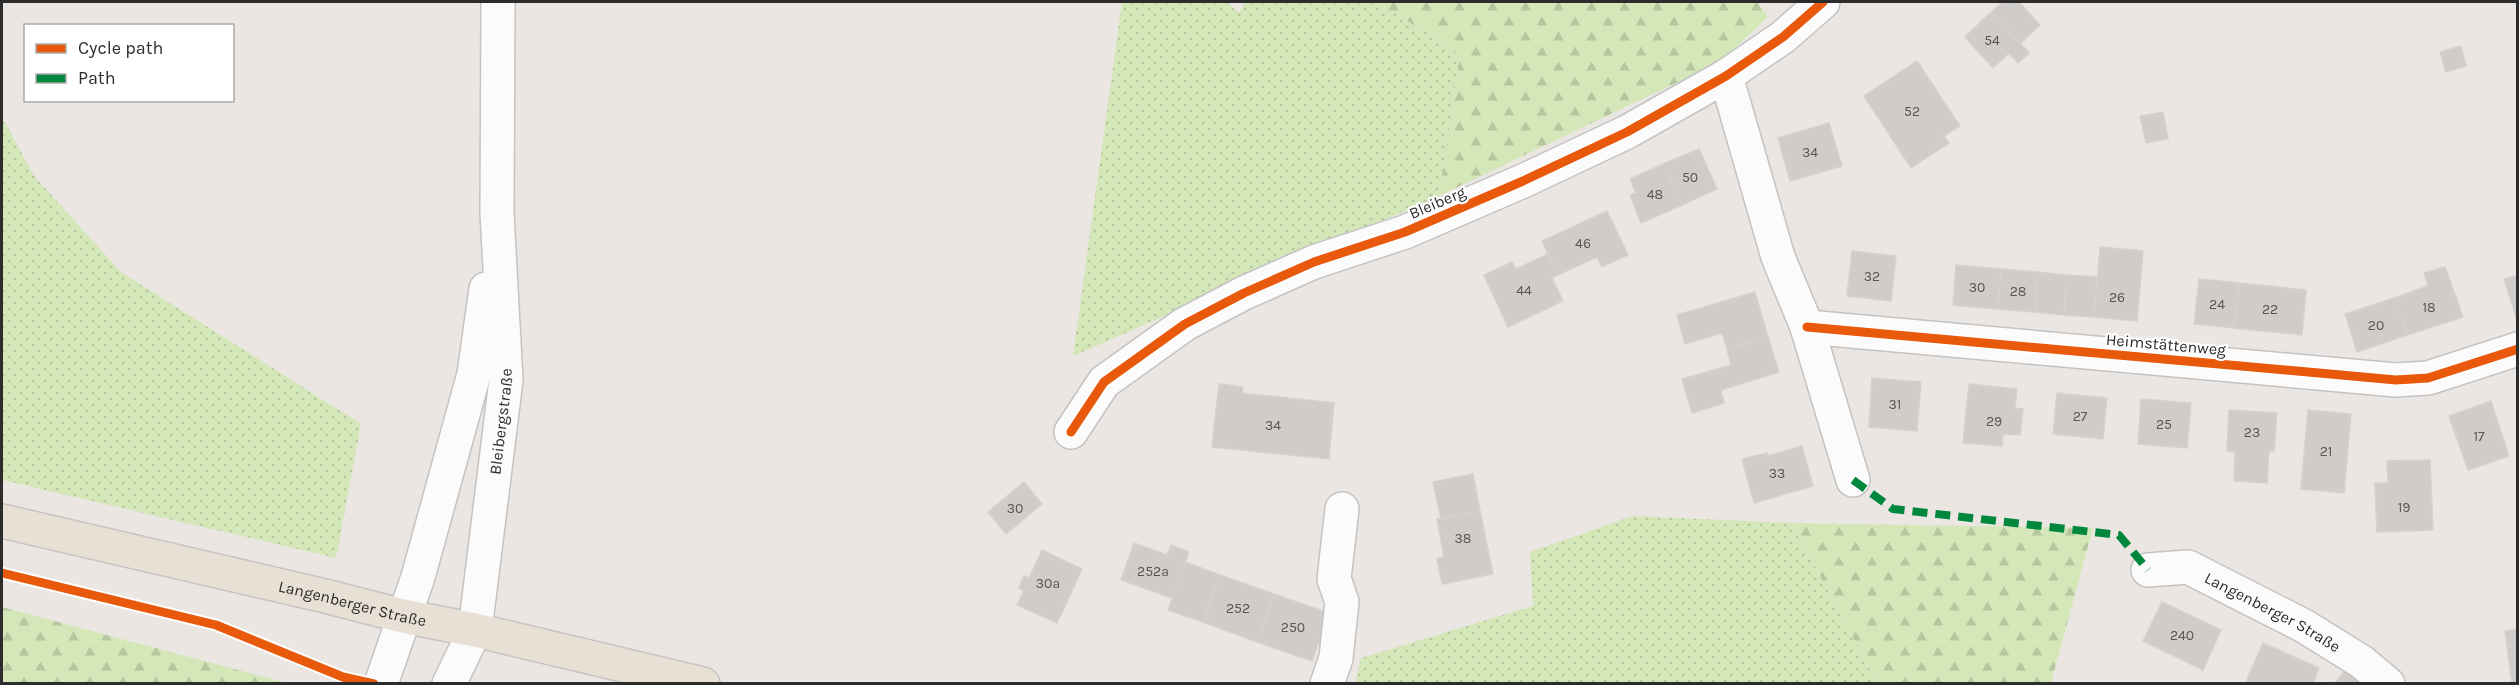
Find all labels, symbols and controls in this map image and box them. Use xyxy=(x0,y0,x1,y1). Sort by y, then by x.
legend xyxy=(24,24,234,102)
house number: 54 xyxy=(1984,32,2000,49)
text: Cycle path xyxy=(78,37,163,59)
text: Path xyxy=(78,67,116,89)
house number: 52 xyxy=(1904,103,1920,120)
house number: 34 xyxy=(1802,144,1818,161)
house number: 50 xyxy=(1682,169,1698,186)
street label: Bleiberg xyxy=(1406,182,1468,223)
house number: 48 xyxy=(1647,186,1663,203)
house number: 46 xyxy=(1575,235,1591,252)
house number: 32 xyxy=(1864,268,1880,285)
house number: 30 xyxy=(1969,279,1985,296)
house number: 44 xyxy=(1516,282,1532,299)
house number: 28 xyxy=(2010,283,2026,300)
house number: 26 xyxy=(2109,289,2125,306)
house number: 24 xyxy=(2209,296,2225,313)
house number: 18 xyxy=(2422,299,2436,316)
house number: 22 xyxy=(2262,301,2278,318)
house number: 20 xyxy=(2368,317,2384,334)
street label: Heimstättenweg xyxy=(2105,330,2227,359)
street label: Bleibergstraße xyxy=(485,368,516,476)
house number: 31 xyxy=(1889,396,1901,413)
house number: 27 xyxy=(2073,408,2088,425)
house number: 29 xyxy=(1986,413,2002,430)
house number: 25 xyxy=(2156,416,2172,433)
house number: 34 xyxy=(1265,417,1281,434)
house number: 23 xyxy=(2244,424,2260,441)
house number: 17 xyxy=(2473,428,2485,445)
house number: 21 xyxy=(2320,443,2332,460)
house number: 33 xyxy=(1769,465,1785,482)
house number: 19 xyxy=(2398,499,2410,516)
house number: 30 xyxy=(1007,500,1023,517)
house number: 38 xyxy=(1455,530,1471,547)
house number: 252a xyxy=(1137,563,1169,580)
street label: Langenberger Straße xyxy=(2201,568,2344,656)
house number: 30a xyxy=(1036,575,1060,592)
street label: Langenberger Straße xyxy=(277,577,428,630)
house number: 252 xyxy=(1226,600,1250,617)
house number: 250 xyxy=(1281,619,1305,636)
house number: 240 xyxy=(2170,627,2194,644)

